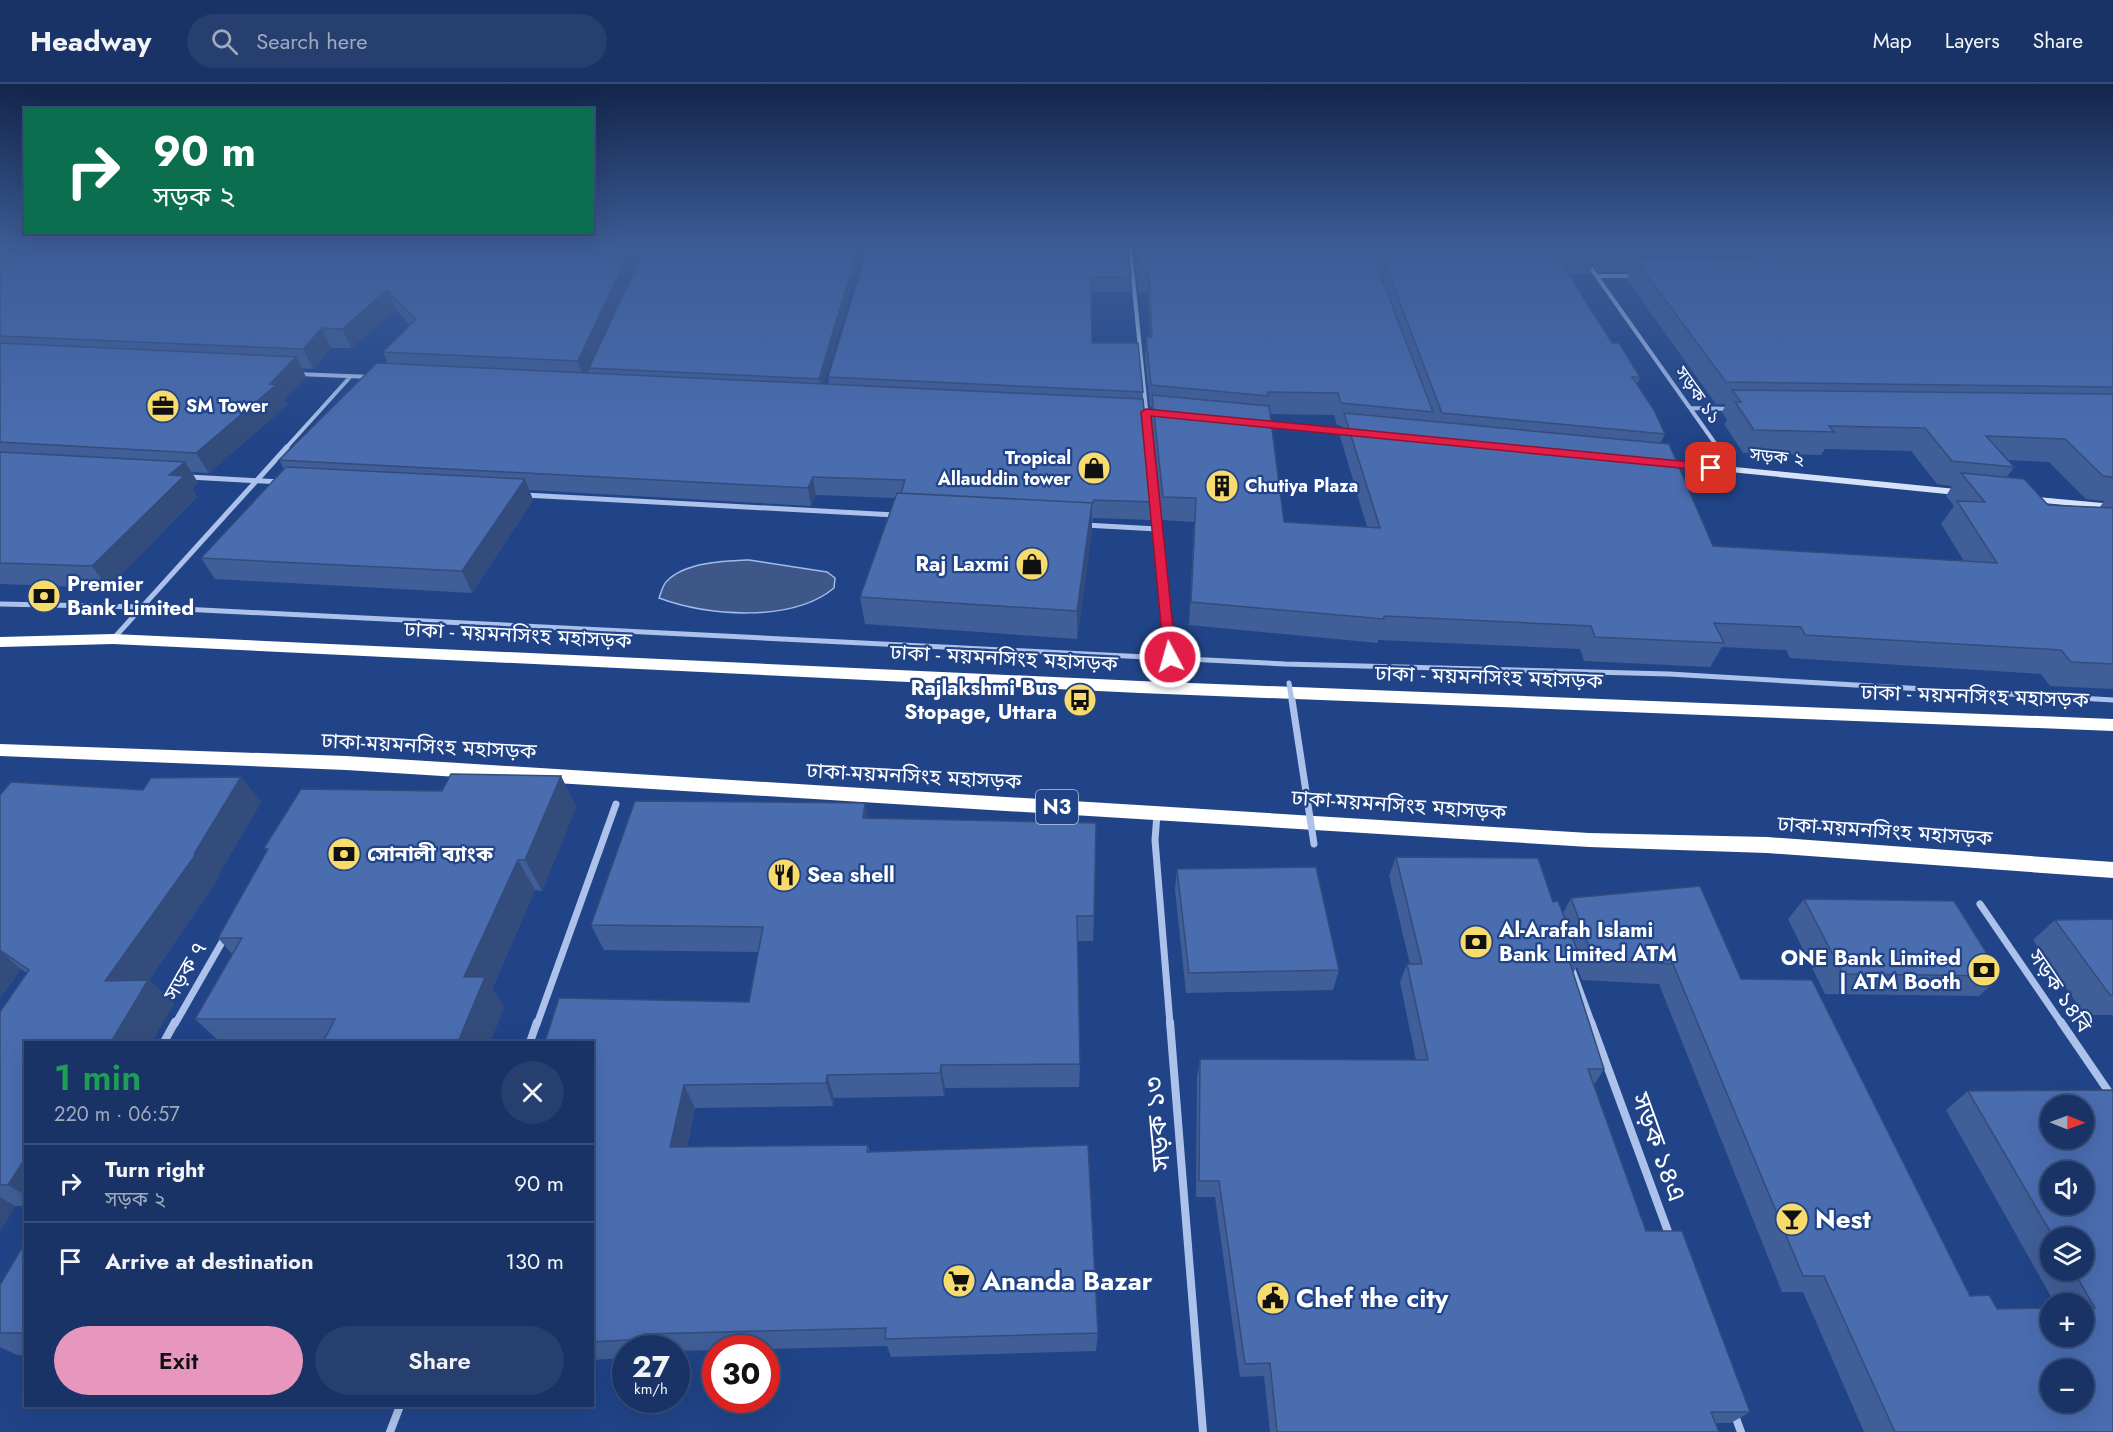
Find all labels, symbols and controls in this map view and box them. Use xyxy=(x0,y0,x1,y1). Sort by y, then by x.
search box xyxy=(187,14,607,68)
text: Headway xyxy=(30,21,151,62)
icon: search xyxy=(208,25,241,58)
text: Search here xyxy=(256,25,368,57)
text: Map xyxy=(1873,26,1912,56)
text: Layers xyxy=(1945,26,2000,56)
text: Share xyxy=(2033,26,2083,56)
text: 90 m xyxy=(153,121,256,182)
icon: right xyxy=(54,132,132,210)
text: সড়ক ২ xyxy=(153,177,235,216)
street label: সড়ক ১১ xyxy=(1668,360,1727,429)
office icon: SM Tower xyxy=(145,388,181,424)
place label: SM Tower xyxy=(186,393,269,419)
street label: সড়ক ২ xyxy=(1747,441,1806,473)
pin xyxy=(1685,442,1736,493)
place label: Tropical Allauddin tower xyxy=(937,445,1072,492)
shop icon: Tropical Allauddin tower xyxy=(1076,450,1112,486)
icon: arrive xyxy=(1694,451,1727,484)
building icon: Chutiya Plaza xyxy=(1204,468,1240,504)
place label: Chutiya Plaza xyxy=(1245,473,1358,499)
shop icon: Raj Laxmi xyxy=(1014,546,1050,582)
place label: Raj Laxmi xyxy=(915,549,1009,579)
place label: Premier Bank Limited xyxy=(67,569,194,623)
bank icon: Premier Bank Limited xyxy=(26,578,62,614)
street label: ঢাকা - ময়মনসিংহ মহাসড়ক xyxy=(402,614,634,656)
position arrow xyxy=(1138,625,1202,689)
street label: ঢাকা - ময়মনসিংহ মহাসড়ক xyxy=(888,637,1120,679)
street label: ঢাকা - ময়মনসিংহ মহাসড়ক xyxy=(1373,658,1605,696)
place label: Rajlakshmi Bus Stopage, Uttara xyxy=(904,673,1057,727)
street label: ঢাকা - ময়মনসিংহ মহাসড়ক xyxy=(1859,677,2091,715)
bus stop icon: Rajlakshmi Bus Stopage, Uttara xyxy=(1062,682,1098,718)
street label: ঢাকা-ময়মনসিংহ মহাসড়ক xyxy=(320,725,538,767)
street label: ঢাকা-ময়মনসিংহ মহাসড়ক xyxy=(805,755,1023,797)
street label: ঢাকা-ময়মনসিংহ মহাসড়ক xyxy=(1289,782,1509,828)
road number: N3 xyxy=(1036,790,1078,824)
street label: ঢাকা-ময়মনসিংহ মহাসড়ক xyxy=(1775,808,1995,854)
bank icon: সোনালী ব্যাংক xyxy=(326,836,362,872)
place label: সোনালী ব্যাংক xyxy=(367,839,494,869)
restaurant icon: Sea shell xyxy=(766,857,802,893)
place label: Sea shell xyxy=(807,860,895,890)
place label: Al-Arafah Islami Bank Limited ATM xyxy=(1498,915,1677,969)
bank icon: Al-Arafah Islami Bank Limited ATM xyxy=(1458,924,1494,960)
street label: সড়ক ৭ xyxy=(156,936,214,1007)
place label: ONE Bank Limited | ATM Booth xyxy=(1781,943,1961,997)
street label: সড়ক ১৪বি xyxy=(2021,943,2099,1039)
bank icon: ONE Bank Limited | ATM Booth xyxy=(1966,952,2002,988)
text: 1 min xyxy=(54,1051,141,1103)
button: close xyxy=(501,1061,564,1124)
street label: সড়ক ১৩ xyxy=(1134,1075,1180,1174)
street label: সড়ক ১৪এ xyxy=(1621,1086,1696,1207)
north arrow xyxy=(2040,1095,2094,1149)
map controls xyxy=(2040,1095,2094,1413)
text: 220 m · 06:57 xyxy=(54,1100,180,1129)
text: Turn right xyxy=(105,1153,205,1185)
button: sound xyxy=(2040,1161,2094,1215)
icon: right xyxy=(54,1167,87,1200)
text: 90 m xyxy=(514,1167,564,1199)
text: সড়ক ২ xyxy=(105,1185,166,1214)
place label: Nest xyxy=(1815,1200,1871,1238)
bar icon: Nest xyxy=(1774,1201,1810,1237)
button: layers xyxy=(2040,1227,2094,1281)
icon: arrive xyxy=(54,1245,87,1278)
text: Arrive at destination xyxy=(105,1245,314,1277)
text: 130 m xyxy=(505,1245,564,1277)
place label: Ananda Bazar xyxy=(981,1262,1153,1300)
supermarket icon: Ananda Bazar xyxy=(941,1263,977,1299)
place label: Chef the city xyxy=(1296,1279,1449,1317)
public building icon: Chef the city xyxy=(1255,1280,1291,1316)
button: + xyxy=(2040,1293,2094,1347)
button: Exit xyxy=(54,1326,303,1395)
button: Share xyxy=(315,1326,564,1395)
speed limit sign: 30 xyxy=(702,1335,780,1413)
text: 27 xyxy=(632,1345,670,1388)
button: − xyxy=(2040,1359,2094,1413)
text: km/h xyxy=(634,1378,668,1400)

